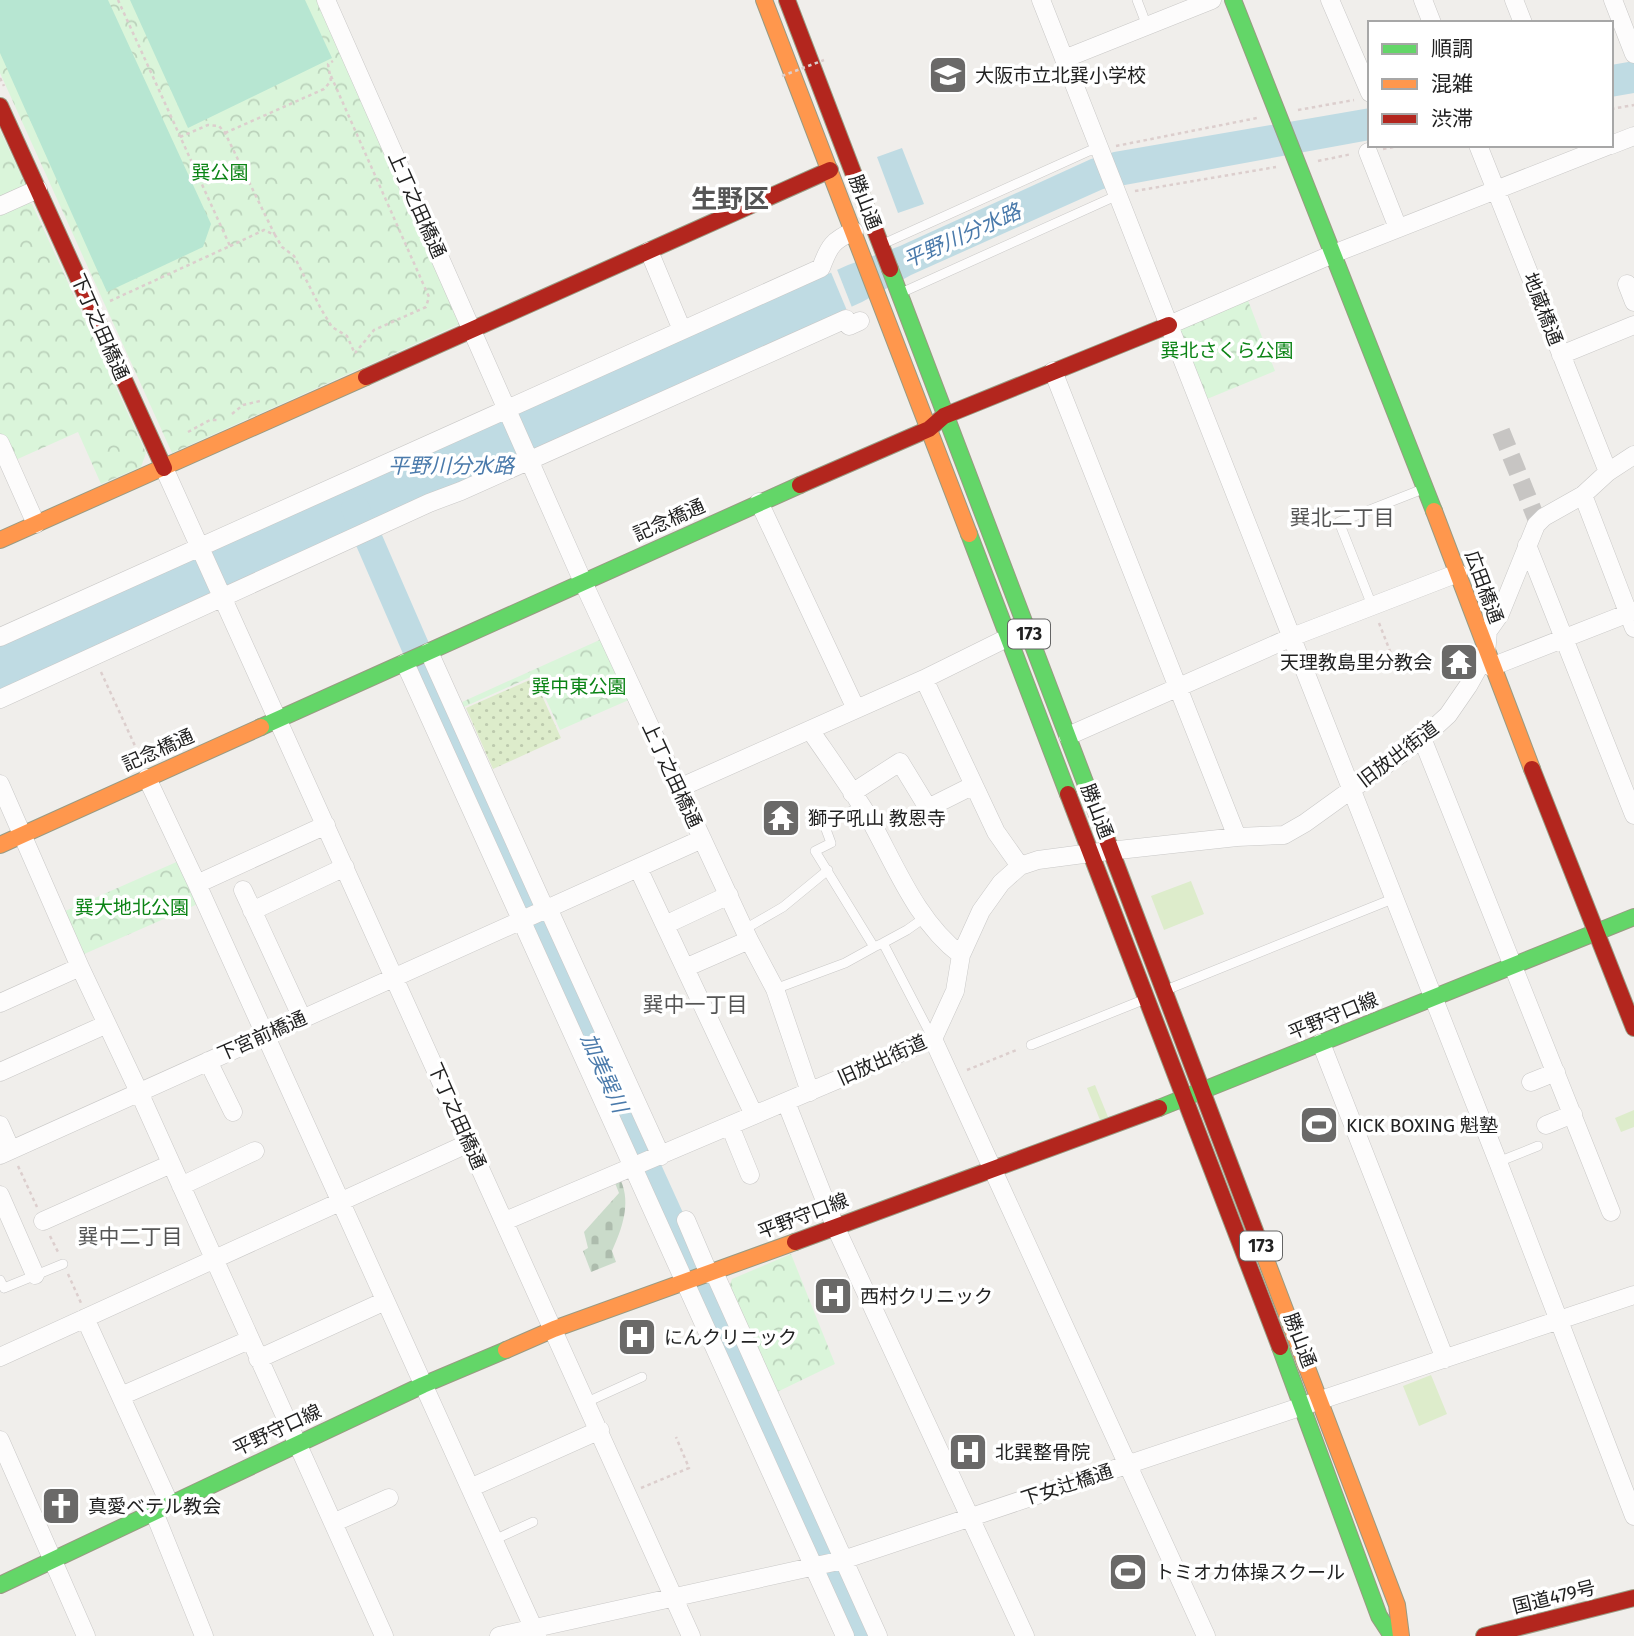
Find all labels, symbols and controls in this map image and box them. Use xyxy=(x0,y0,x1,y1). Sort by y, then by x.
legend xyxy=(1368,21,1613,147)
text: 順調 xyxy=(1431,36,1473,62)
school or university icon: 大阪市立北巽小学校 xyxy=(927,54,969,96)
place label: 大阪市立北巽小学校 xyxy=(975,64,1146,87)
text: 混雑 xyxy=(1431,71,1473,97)
text: 渋滞 xyxy=(1431,106,1473,132)
street label: 上丁之田橋通 xyxy=(383,148,451,262)
park label: 巽公園 xyxy=(191,161,249,184)
street label: 勝山通 xyxy=(844,171,886,233)
district label: 生野区 xyxy=(691,184,769,215)
water label: 平野川分水路 xyxy=(899,198,1027,274)
street label: 地蔵橋通 xyxy=(1519,269,1567,349)
street label: 下丁之田橋通 xyxy=(66,270,134,384)
park label: 巽北さくら公園 xyxy=(1160,339,1294,362)
water label: 平野川分水路 xyxy=(388,453,516,479)
street label: 記念橋通 xyxy=(630,494,708,546)
district label: 巽北二丁目 xyxy=(1290,505,1395,531)
street label: 広田橋通 xyxy=(1460,547,1508,627)
road number: 173 xyxy=(1008,620,1050,648)
temple icon: 天理教島里分教会 xyxy=(1438,641,1480,683)
place label: 天理教島里分教会 xyxy=(1280,651,1432,674)
park label: 巽中東公園 xyxy=(531,675,627,698)
street label: 旧放出街道 xyxy=(1353,716,1443,792)
street label: 上丁之田橋通 xyxy=(637,718,707,832)
street label: 記念橋通 xyxy=(119,724,197,776)
street label: 勝山通 xyxy=(1076,780,1118,842)
temple icon: 獅子吼山 教恩寺 xyxy=(760,797,802,839)
place label: 獅子吼山 教恩寺 xyxy=(808,807,946,830)
park label: 巽大地北公園 xyxy=(75,896,189,919)
street label: 平野守口線 xyxy=(1285,988,1381,1044)
district label: 巽中一丁目 xyxy=(643,992,748,1018)
street label: 下宮前橋通 xyxy=(214,1006,310,1066)
water label: 加美巽川 xyxy=(575,1029,634,1118)
street label: 旧放出街道 xyxy=(834,1030,930,1090)
street label: 下丁之田橋通 xyxy=(423,1059,491,1173)
sports icon: KICK BOXING 魁塾 xyxy=(1298,1104,1340,1146)
place label: KICK BOXING 魁塾 xyxy=(1346,1114,1498,1137)
street label: 平野守口線 xyxy=(755,1188,851,1244)
district label: 巽中二丁目 xyxy=(78,1224,183,1250)
road number: 173 xyxy=(1240,1232,1282,1260)
hospital icon: 西村クリニック xyxy=(812,1275,854,1317)
place label: 西村クリニック xyxy=(860,1285,993,1308)
street label: 勝山通 xyxy=(1279,1309,1321,1371)
hospital icon: にんクリニック xyxy=(616,1316,658,1358)
place label: にんクリニック xyxy=(664,1326,797,1349)
street label: 平野守口線 xyxy=(229,1399,325,1461)
hospital icon: 北巽整骨院 xyxy=(947,1431,989,1473)
place label: 北巽整骨院 xyxy=(995,1441,1090,1464)
street label: 下女辻橋通 xyxy=(1018,1459,1116,1511)
church icon: 真愛ベテル教会 xyxy=(40,1485,82,1527)
place label: 真愛ベテル教会 xyxy=(88,1495,221,1518)
sports icon: トミオカ体操スクール xyxy=(1107,1551,1149,1593)
place label: トミオカ体操スクール xyxy=(1155,1561,1345,1584)
street label: 国道479号 xyxy=(1510,1576,1598,1618)

